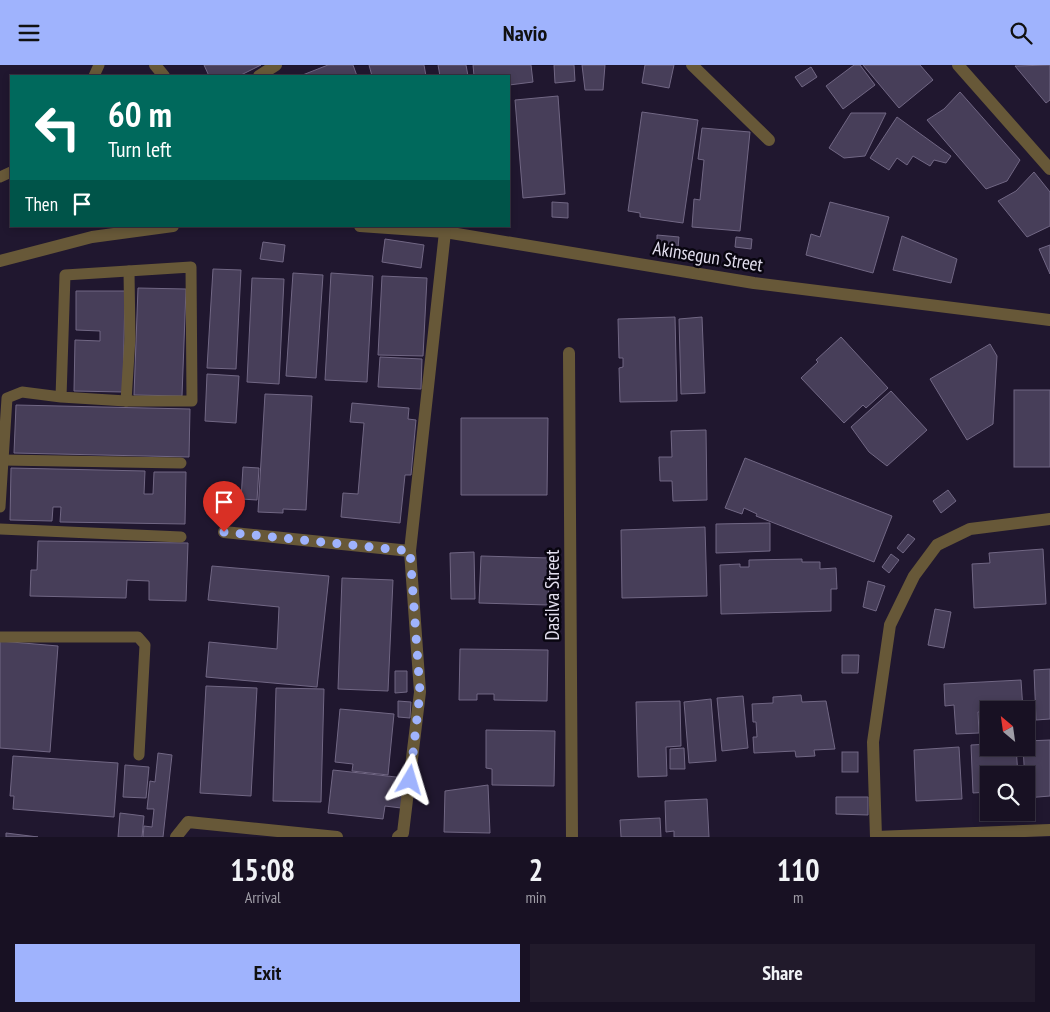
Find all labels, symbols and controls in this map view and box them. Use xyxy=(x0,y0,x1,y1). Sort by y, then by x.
icon: menu xyxy=(15,19,43,47)
text: Navio xyxy=(503,19,547,47)
icon: search xyxy=(1007,19,1035,47)
text: 60 m xyxy=(108,91,172,137)
icon: left xyxy=(25,95,90,160)
text: Turn left xyxy=(108,135,172,163)
icon: arrive xyxy=(68,190,96,218)
text: Then xyxy=(25,192,58,216)
street label: Akinsegun Street xyxy=(651,235,766,277)
pin xyxy=(203,481,245,532)
icon: arrive xyxy=(210,488,238,516)
street label: Dasilva Street xyxy=(540,549,564,640)
north arrow xyxy=(980,701,1035,756)
map controls xyxy=(980,701,1035,821)
position arrow xyxy=(383,753,435,805)
button: search xyxy=(980,766,1035,821)
text: 15:08 xyxy=(230,850,295,889)
text: 2 xyxy=(529,850,543,889)
text: 110 xyxy=(777,850,820,889)
text: Arrival xyxy=(245,887,281,907)
text: min xyxy=(525,887,546,907)
text: m xyxy=(793,887,803,907)
button: Exit xyxy=(15,944,520,1002)
button: Share xyxy=(530,944,1035,1002)

